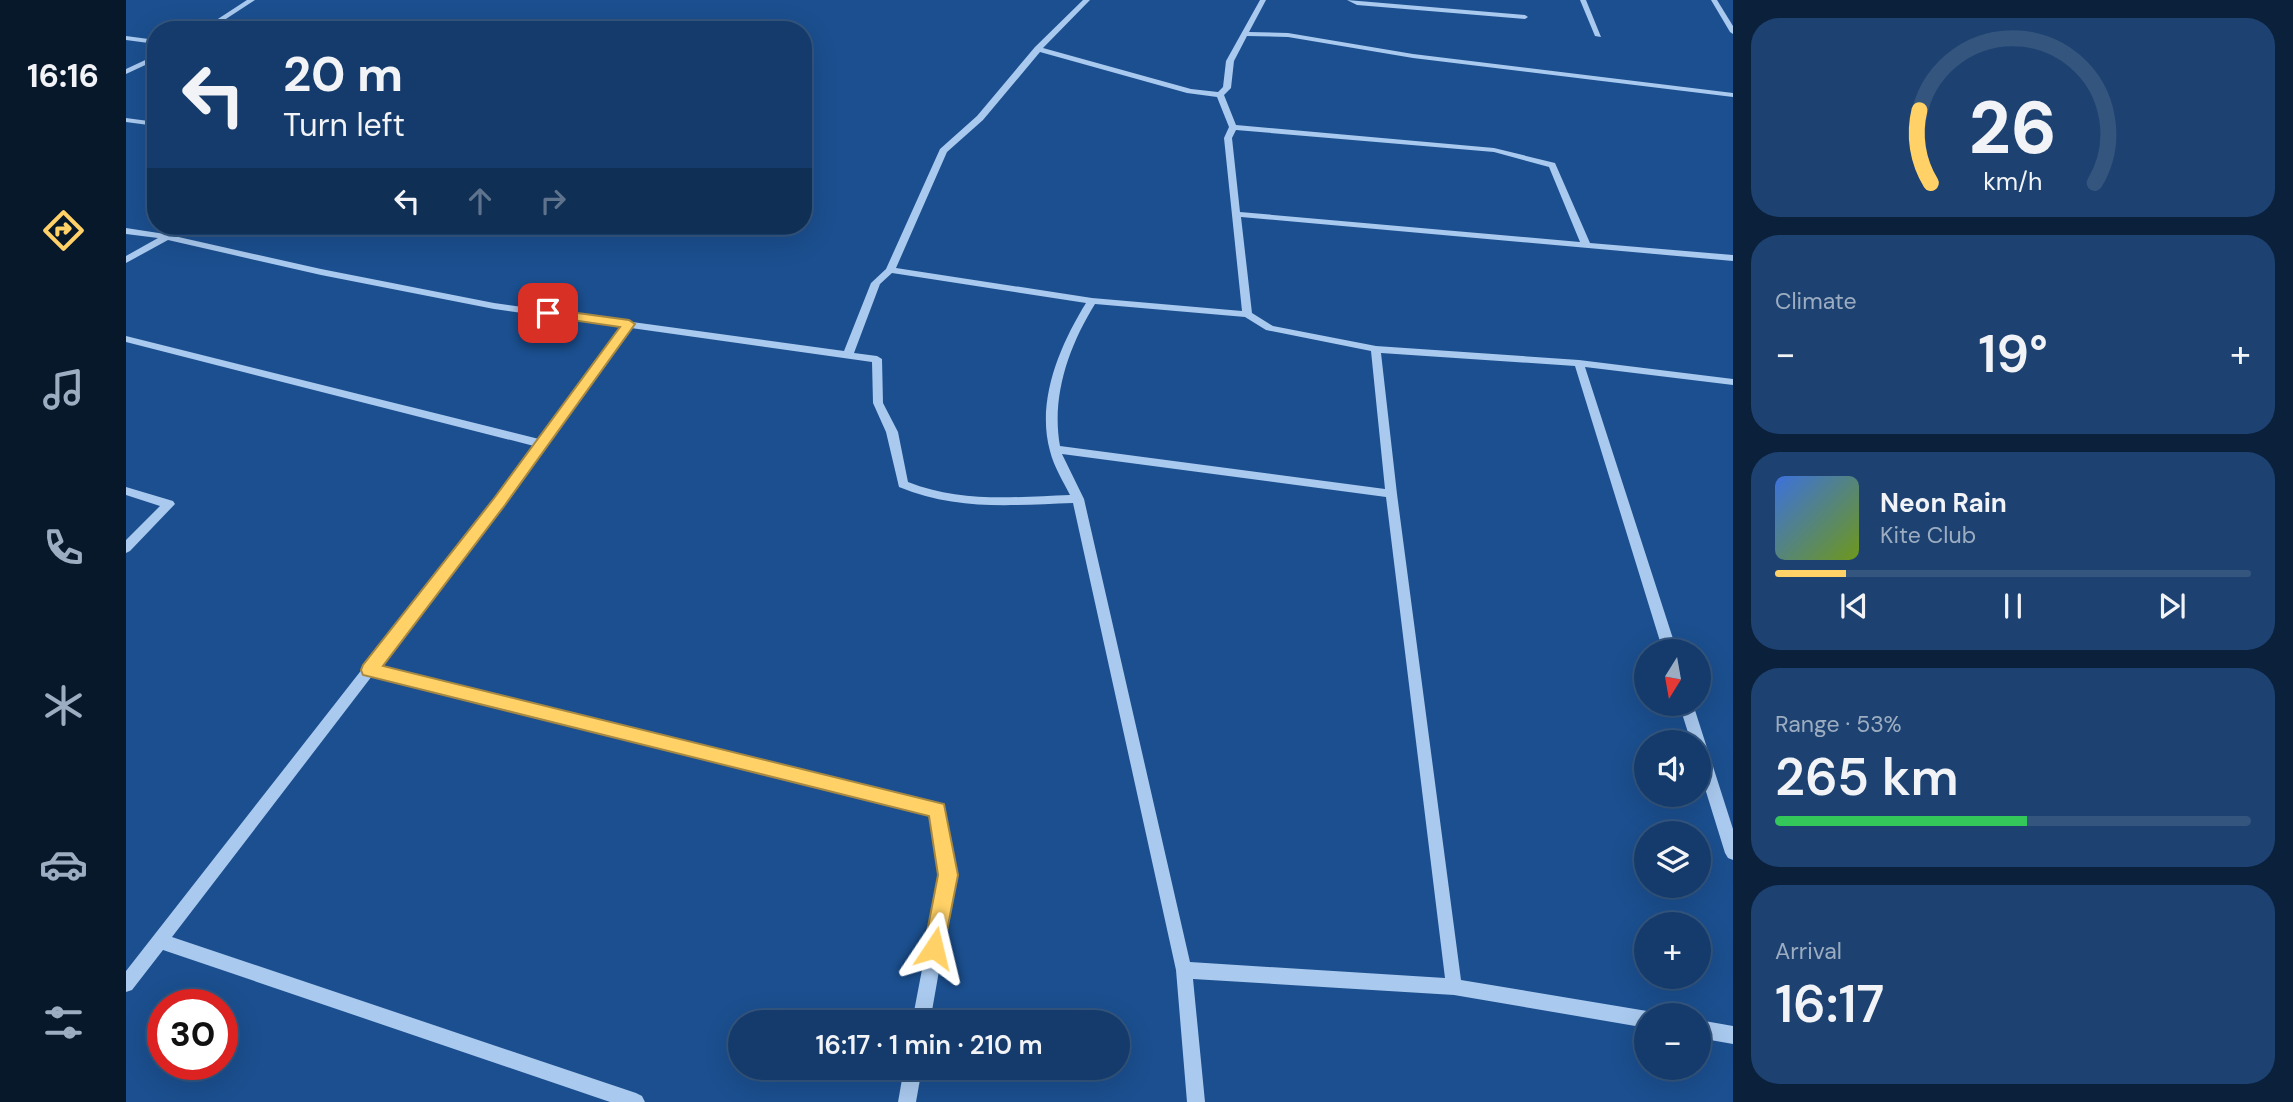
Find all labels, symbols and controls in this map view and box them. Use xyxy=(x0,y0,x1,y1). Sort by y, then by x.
text: 20 m xyxy=(283,42,403,106)
icon: left xyxy=(168,49,259,140)
text: 16:16 xyxy=(27,55,99,97)
text: 26 xyxy=(1969,82,2057,177)
text: Turn left xyxy=(283,104,405,146)
text: km/h xyxy=(1983,165,2043,198)
icon: left xyxy=(388,182,426,220)
icon: ahead xyxy=(461,182,499,220)
icon: right xyxy=(534,182,572,220)
icon: directions xyxy=(39,206,88,255)
pin xyxy=(518,283,578,343)
text: Climate xyxy=(1775,286,1857,316)
icon: arrive xyxy=(529,294,567,332)
text: 19° xyxy=(1978,320,2048,388)
text: − xyxy=(1775,329,1796,379)
text: + xyxy=(2230,329,2251,379)
icon: music xyxy=(39,365,88,414)
text: Neon Rain xyxy=(1880,486,2007,520)
text: Kite Club xyxy=(1880,520,1976,550)
icon: phone xyxy=(39,523,88,572)
icon: previous xyxy=(1835,587,1873,625)
icon: pause xyxy=(1994,587,2032,625)
icon: next xyxy=(2153,587,2191,625)
north arrow xyxy=(1634,639,1712,716)
map controls xyxy=(1634,639,1711,1080)
icon: climate xyxy=(39,681,88,730)
text: Range · 53% xyxy=(1775,709,1902,739)
button: sound xyxy=(1634,730,1711,807)
text: 265 km xyxy=(1775,743,1959,811)
button: layers xyxy=(1634,821,1711,898)
icon: car xyxy=(39,840,88,889)
position arrow xyxy=(897,911,971,985)
button: + xyxy=(1634,912,1711,989)
text: Arrival xyxy=(1775,936,1842,966)
text: 16:17 xyxy=(1775,970,1884,1038)
speed limit sign: 30 xyxy=(147,989,238,1080)
icon: filters xyxy=(39,998,88,1047)
button: − xyxy=(1634,1003,1711,1080)
text: 16:17 · 1 min · 210 m xyxy=(815,1028,1043,1062)

